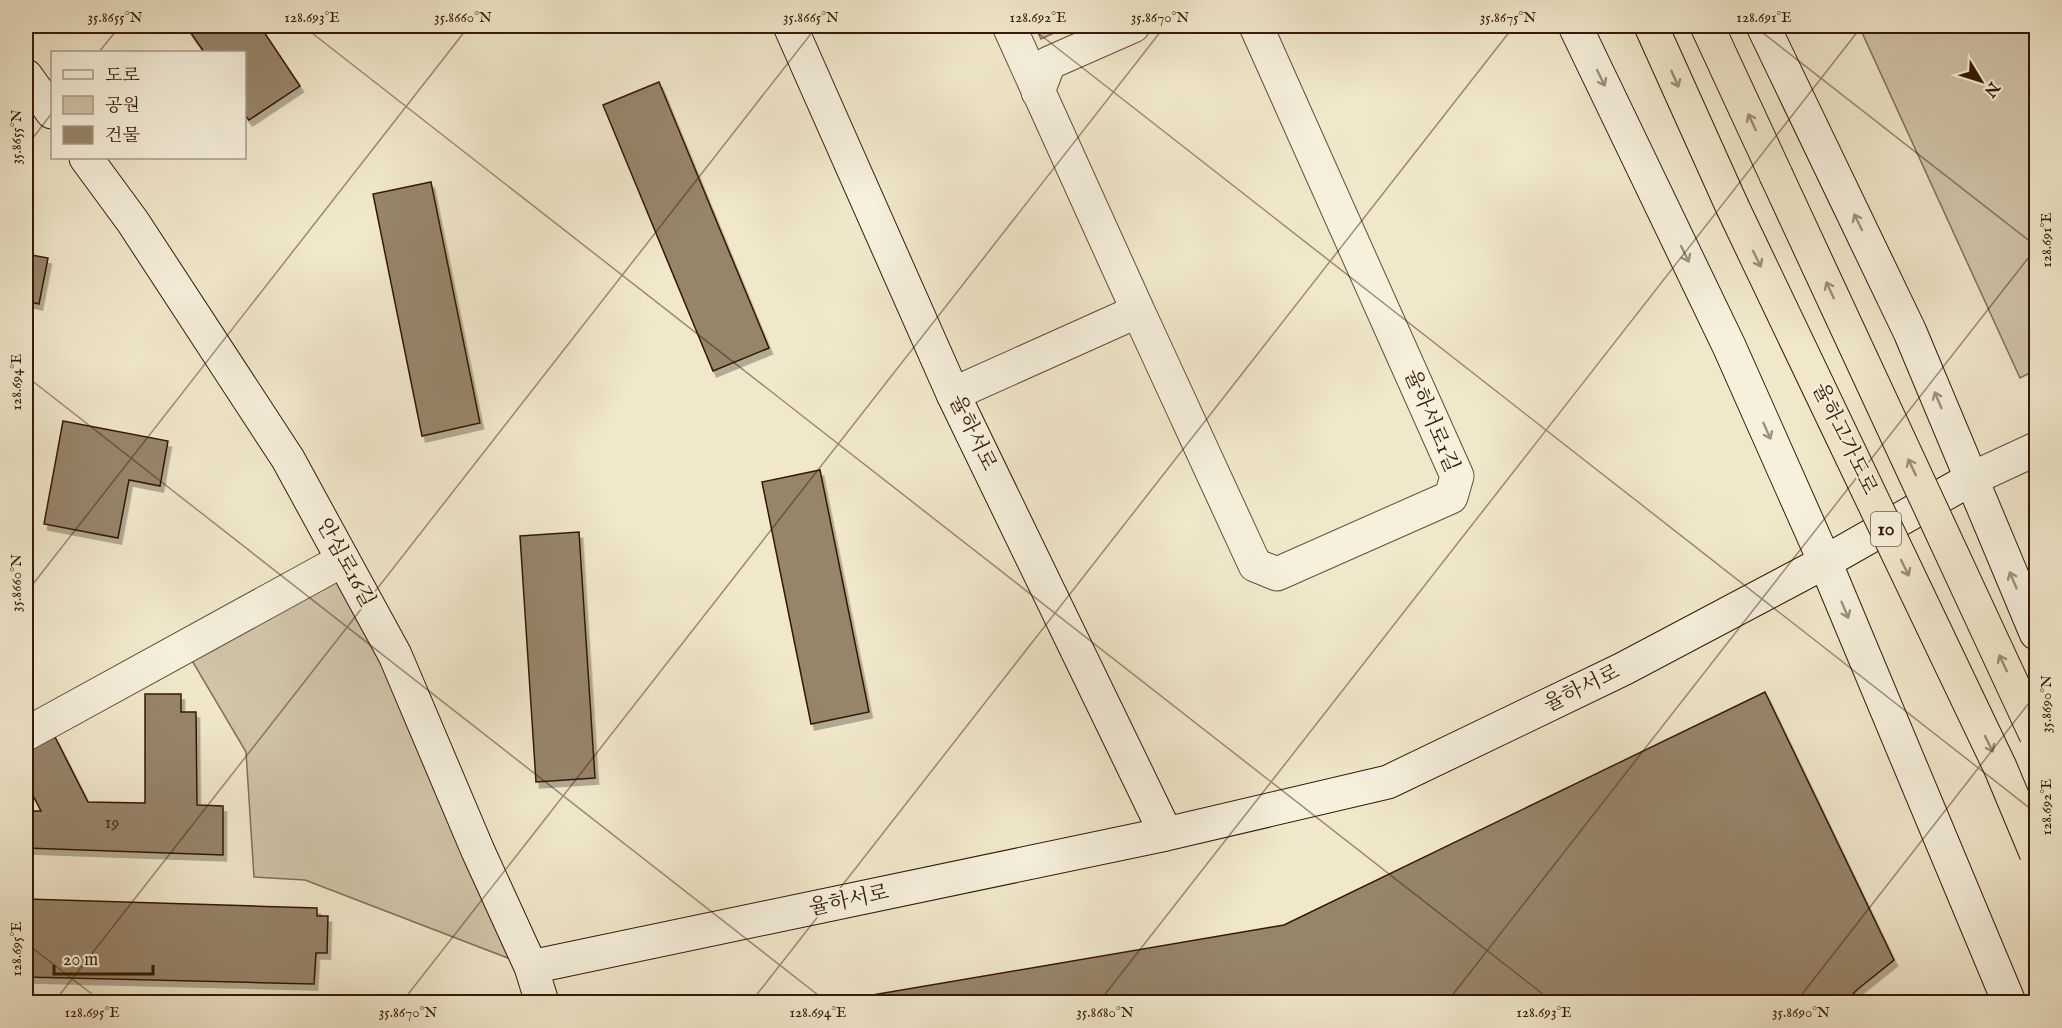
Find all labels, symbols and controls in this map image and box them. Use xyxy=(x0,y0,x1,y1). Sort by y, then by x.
text: 35.8655°N xyxy=(87,8,143,27)
text: 128.693°E xyxy=(284,8,340,27)
text: 35.8660°N xyxy=(434,8,492,27)
text: 35.8665°N xyxy=(783,8,839,27)
text: 128.692°E xyxy=(1010,8,1066,27)
text: 35.8670°N xyxy=(1131,8,1189,27)
text: 35.8675°N xyxy=(1480,8,1536,27)
text: 128.691°E xyxy=(1736,8,1792,27)
legend xyxy=(51,51,246,159)
north arrow xyxy=(1951,51,2011,111)
text: 도로 xyxy=(105,65,140,88)
one-way arrow xyxy=(1595,69,1607,87)
one-way arrow xyxy=(1670,69,1682,87)
text: N xyxy=(1979,77,2004,101)
text: 공원 xyxy=(105,95,140,118)
text: 35.8655°N xyxy=(7,109,26,165)
one-way arrow xyxy=(1745,113,1757,131)
text: 건물 xyxy=(105,125,140,148)
text: 128.691°E xyxy=(2037,212,2056,268)
one-way arrow xyxy=(1851,214,1863,232)
one-way arrow xyxy=(1679,245,1691,263)
one-way arrow xyxy=(1752,249,1764,267)
one-way arrow xyxy=(1823,282,1835,300)
text: 128.694°E xyxy=(7,353,26,411)
street label: 율하서로1길 xyxy=(1397,365,1465,477)
street label: 율하고가도로 xyxy=(1805,378,1883,500)
street label: 율하서로 xyxy=(942,391,1002,475)
one-way arrow xyxy=(1932,391,1943,409)
one-way arrow xyxy=(1762,421,1773,440)
one-way arrow xyxy=(1905,459,1917,477)
road number: 10 xyxy=(1871,512,1901,546)
street label: 안심로16길 xyxy=(309,514,381,612)
text: 35.8660°N xyxy=(7,554,26,612)
one-way arrow xyxy=(1899,558,1911,576)
one-way arrow xyxy=(2007,571,2018,589)
one-way arrow xyxy=(1840,600,1851,618)
one-way arrow xyxy=(1997,654,2008,672)
street label: 율하서로 xyxy=(1540,659,1624,719)
text: 35.8690°N xyxy=(2037,675,2056,733)
one-way arrow xyxy=(1983,734,1995,752)
text: 128.692°E xyxy=(2037,779,2056,835)
house number: 19 xyxy=(105,812,119,835)
street label: 율하서로 xyxy=(807,879,891,923)
text: 128.695°E xyxy=(7,921,26,977)
scale bar xyxy=(54,938,153,976)
text: 20 m xyxy=(63,949,98,972)
text: 128.695°E xyxy=(64,1003,120,1022)
text: 35.8670°N xyxy=(379,1003,437,1022)
text: 128.694°E xyxy=(789,1003,847,1022)
text: 35.8680°N xyxy=(1076,1003,1134,1022)
text: 128.693°E xyxy=(1516,1003,1572,1022)
text: 35.8690°N xyxy=(1772,1003,1830,1022)

